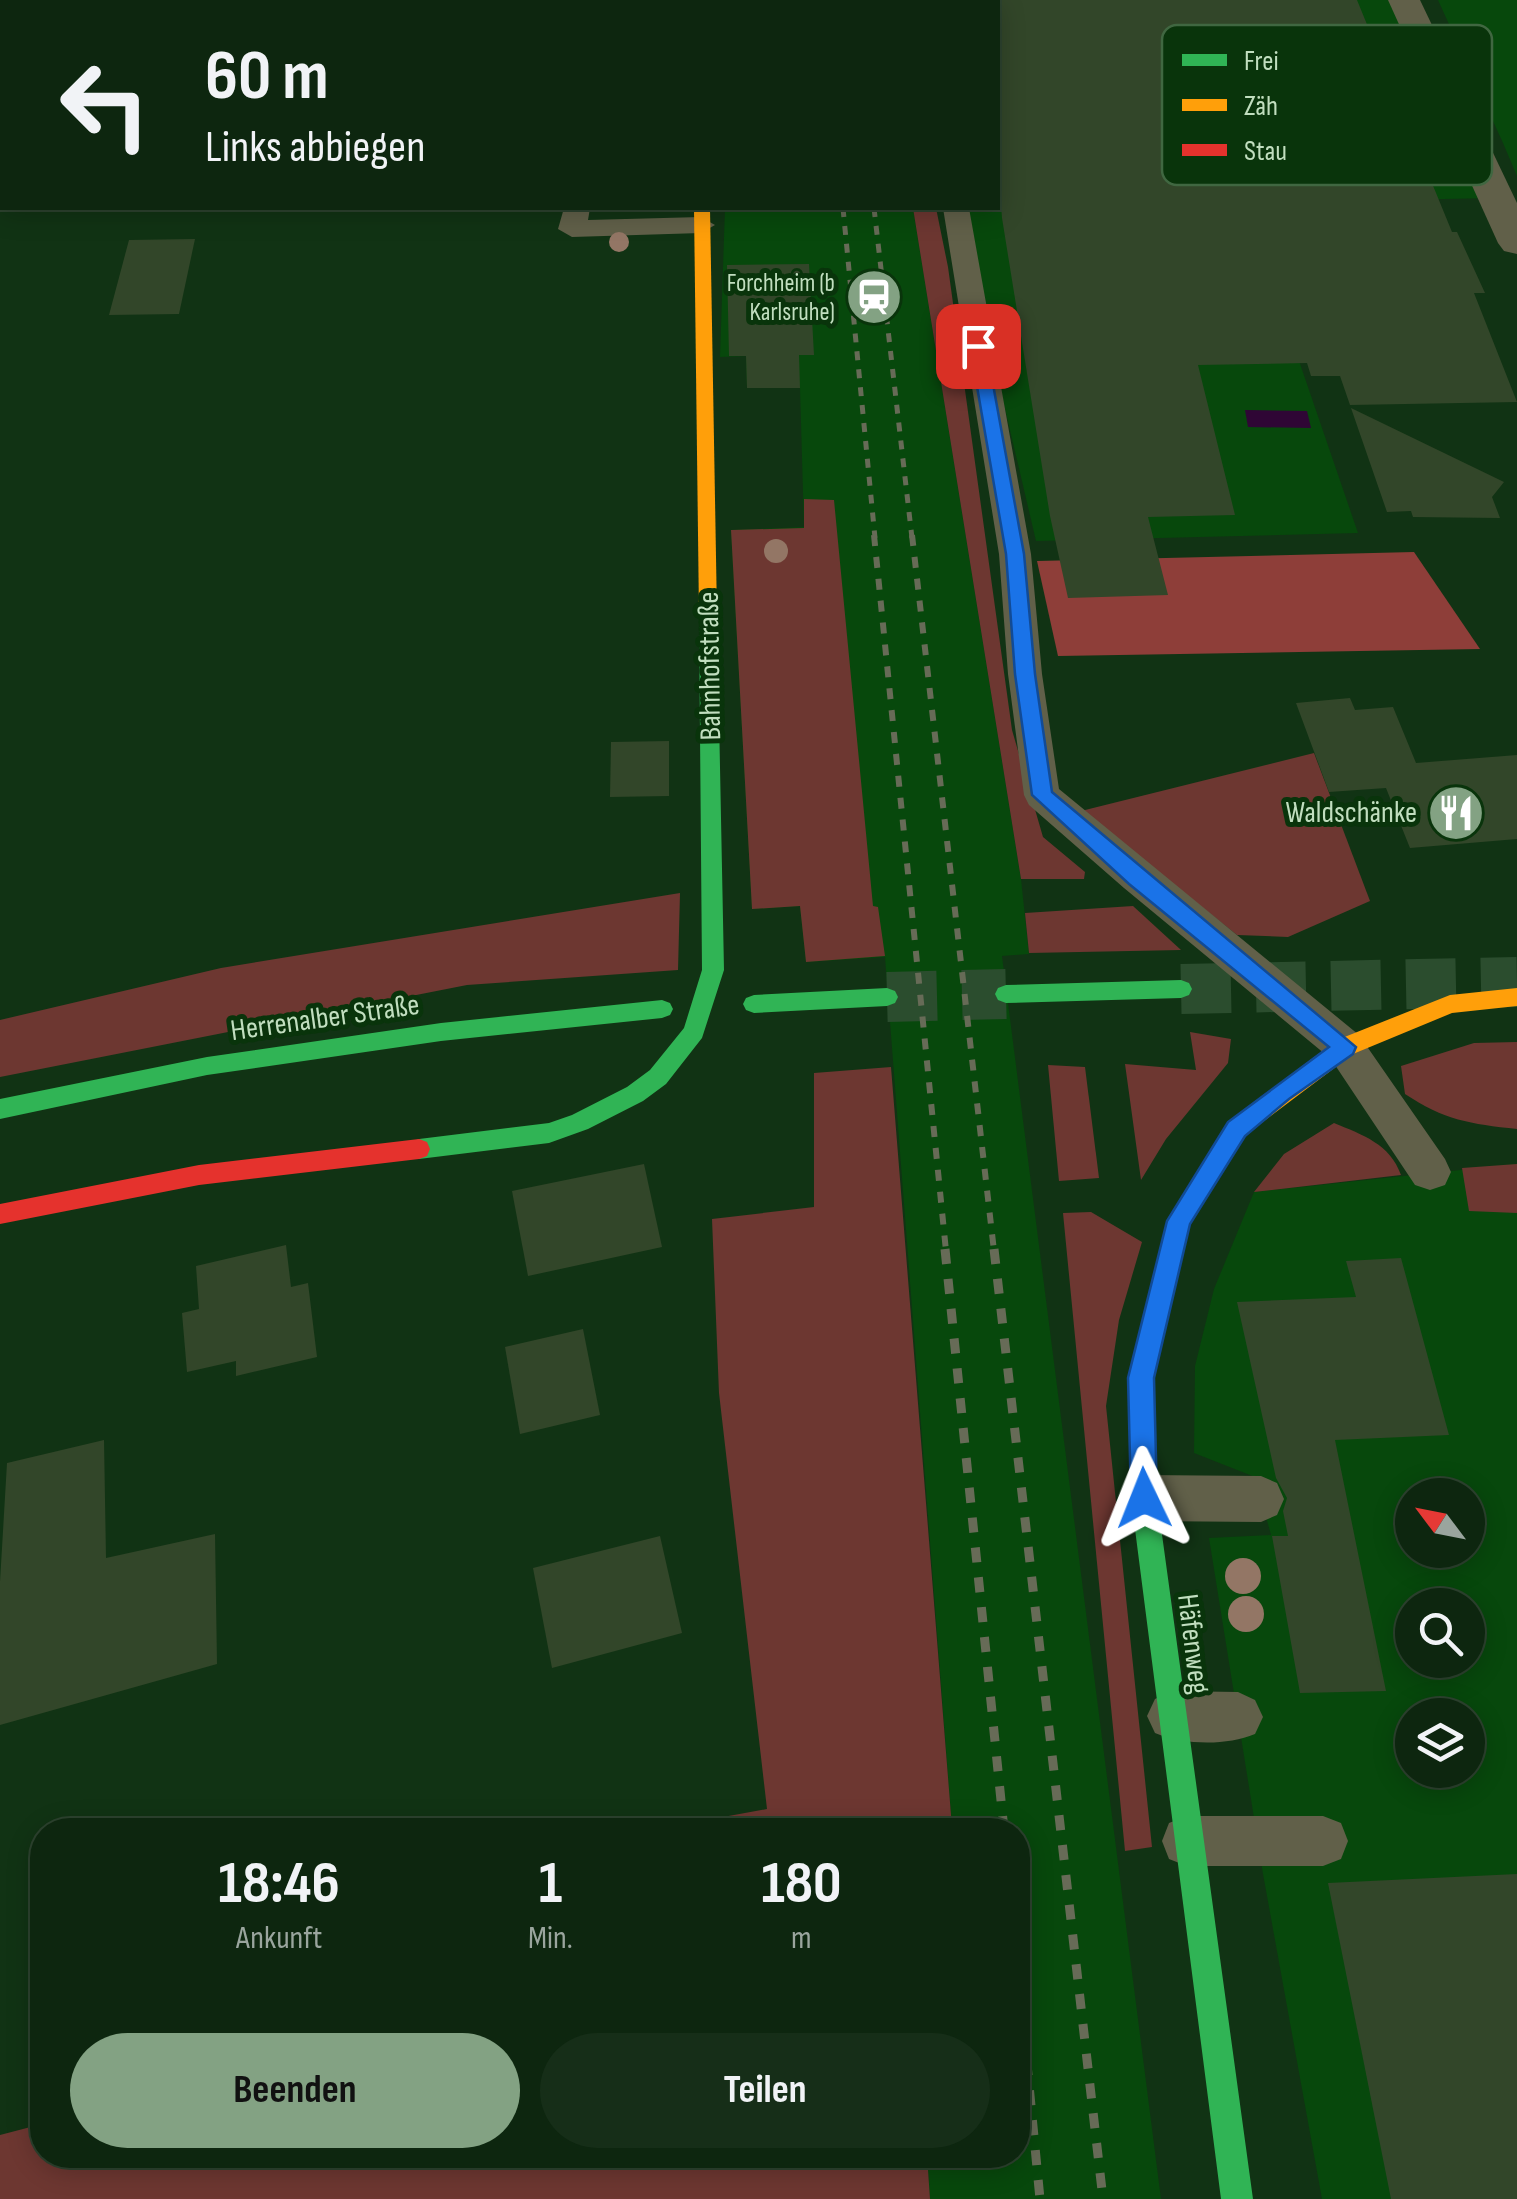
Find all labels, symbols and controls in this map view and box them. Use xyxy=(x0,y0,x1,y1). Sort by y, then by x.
legend xyxy=(1162,25,1492,185)
text: 60 m xyxy=(205,35,329,119)
icon: left xyxy=(40,40,170,170)
text: Frei xyxy=(1244,45,1279,78)
text: Zäh xyxy=(1244,90,1278,123)
text: Links abbiegen xyxy=(205,120,425,175)
text: Stau xyxy=(1244,135,1287,168)
station icon: Forchheim (b Karlsruhe) xyxy=(844,267,904,327)
place label: Forchheim (b Karlsruhe) xyxy=(727,268,835,328)
pin xyxy=(936,304,1021,389)
icon: arrive xyxy=(951,319,1006,374)
street label: Bahnhofstraße xyxy=(691,591,729,741)
restaurant icon: Waldschänke xyxy=(1426,783,1486,843)
place label: Waldschänke xyxy=(1286,795,1417,831)
street label: Herrenalber Straße xyxy=(228,987,422,1049)
position arrow xyxy=(1092,1446,1196,1550)
north arrow xyxy=(1395,1478,1485,1568)
map controls xyxy=(1395,1478,1485,1788)
button: search xyxy=(1395,1588,1485,1678)
street label: Häfenweg xyxy=(1169,1592,1217,1696)
button: layers xyxy=(1395,1698,1485,1788)
text: 18:46 xyxy=(218,1848,340,1920)
text: 1 xyxy=(539,1848,562,1920)
text: 180 xyxy=(761,1848,842,1920)
text: Ankunft xyxy=(236,1919,322,1958)
text: Min. xyxy=(528,1919,573,1958)
text: m xyxy=(791,1919,812,1958)
button: Beenden xyxy=(70,2033,520,2148)
button: Teilen xyxy=(540,2033,990,2148)

